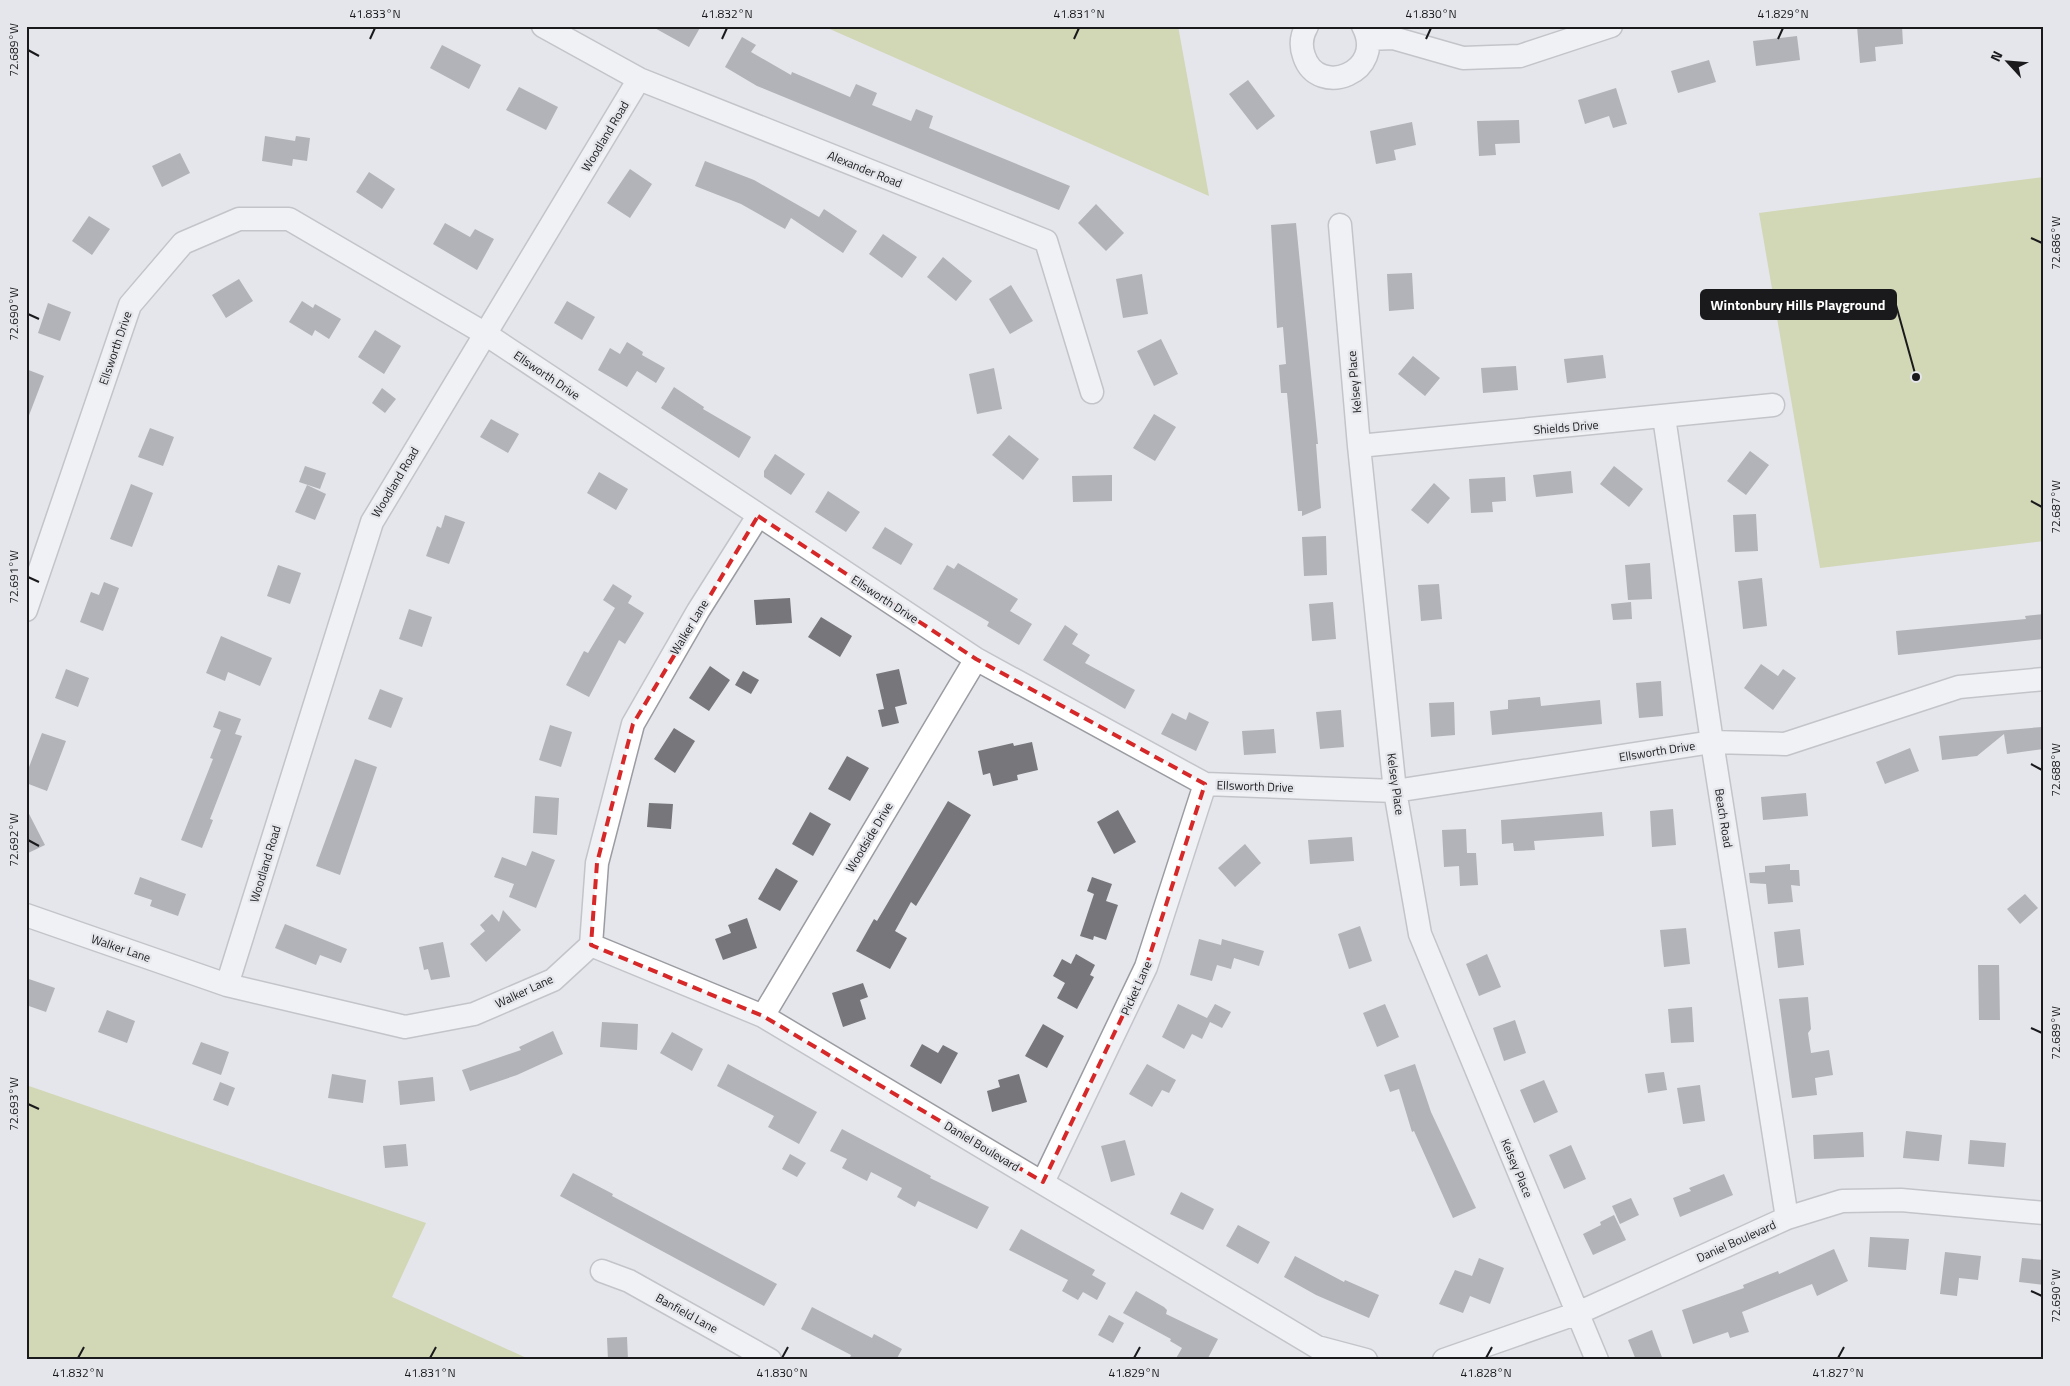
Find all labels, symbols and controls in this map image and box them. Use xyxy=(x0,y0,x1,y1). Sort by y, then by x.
text: 41.833°N xyxy=(349,4,401,23)
text: 41.832°N xyxy=(701,4,753,23)
text: 41.831°N xyxy=(1053,4,1105,23)
text: 41.830°N xyxy=(1405,4,1457,23)
text: 41.829°N xyxy=(1757,4,1809,23)
text: 72.689°W xyxy=(4,23,23,77)
north arrow xyxy=(1982,38,2032,88)
text: N xyxy=(1984,47,2007,65)
street label: Woodland Road xyxy=(576,97,634,175)
street label: Alexander Road xyxy=(825,145,905,193)
text: 72.686°W xyxy=(2046,216,2065,270)
text: 72.690°W xyxy=(4,287,23,341)
callout: Wintonbury Hills Playground xyxy=(1701,290,1896,319)
text: Wintonbury Hills Playground xyxy=(1711,294,1885,315)
street label: Ellsworth Drive xyxy=(94,309,136,387)
street label: Ellsworth Drive xyxy=(510,346,584,404)
street label: Kelsey Place xyxy=(1342,350,1366,414)
street label: Shields Drive xyxy=(1533,415,1599,439)
street label: Woodland Road xyxy=(366,443,424,521)
text: 72.687°W xyxy=(2046,480,2065,534)
text: 72.691°W xyxy=(4,550,23,604)
street label: Ellsworth Drive xyxy=(848,570,922,628)
street label: Walker Lane xyxy=(665,596,713,658)
street label: Ellsworth Drive xyxy=(1618,736,1696,766)
text: 72.688°W xyxy=(2046,743,2065,797)
street label: Kelsey Place xyxy=(1382,752,1410,816)
street label: Ellsworth Drive xyxy=(1216,775,1294,797)
street label: Beach Road xyxy=(1710,787,1738,849)
street label: Woodside Drive xyxy=(841,798,897,876)
text: 72.692°W xyxy=(4,813,23,867)
street label: Woodland Road xyxy=(244,823,286,905)
street label: Walker Lane xyxy=(89,929,153,967)
street label: Picket Lane xyxy=(1116,958,1156,1018)
street label: Walker Lane xyxy=(492,969,556,1013)
text: 72.689°W xyxy=(2046,1006,2065,1060)
text: 72.693°W xyxy=(4,1077,23,1131)
street label: Daniel Boulevard xyxy=(941,1116,1023,1176)
street label: Kelsey Place xyxy=(1496,1135,1538,1201)
street label: Daniel Boulevard xyxy=(1693,1215,1779,1267)
text: 72.690°W xyxy=(2046,1269,2065,1323)
street label: Banfield Lane xyxy=(652,1288,722,1338)
text: 41.832°N xyxy=(52,1363,104,1382)
text: 41.831°N xyxy=(404,1363,456,1382)
text: 41.830°N xyxy=(756,1363,808,1382)
text: 41.829°N xyxy=(1108,1363,1160,1382)
text: 41.828°N xyxy=(1460,1363,1512,1382)
text: 41.827°N xyxy=(1812,1363,1864,1382)

